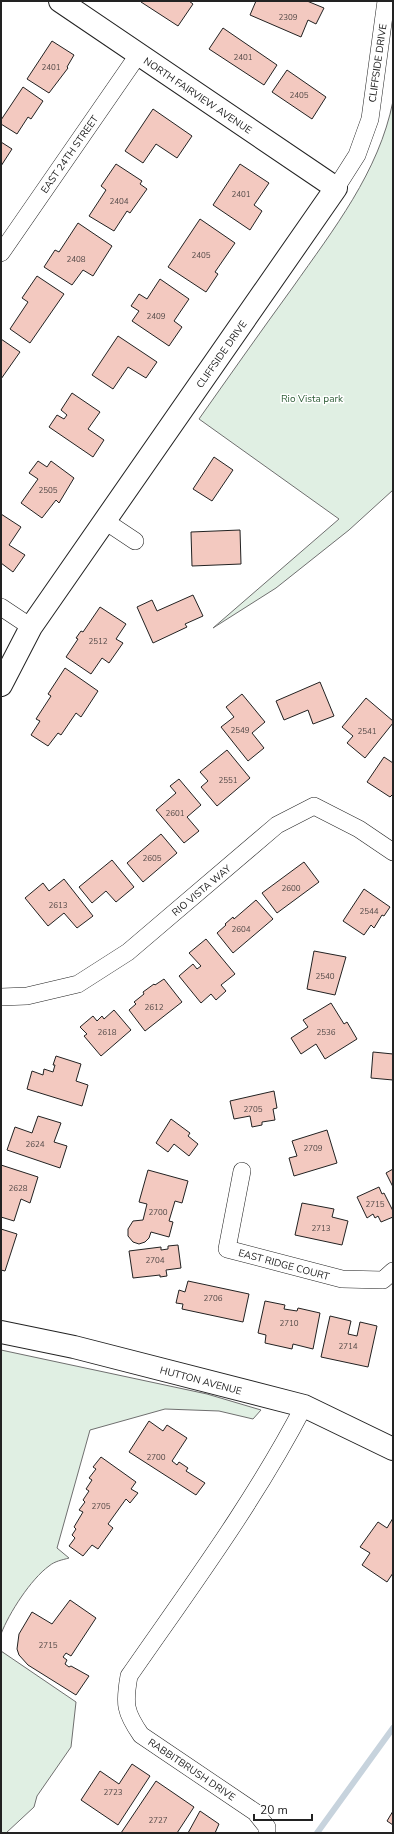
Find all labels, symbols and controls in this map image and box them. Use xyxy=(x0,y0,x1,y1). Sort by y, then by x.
house number: 2309 xyxy=(278,12,298,23)
street label: CLIFFSIDE DRIVE xyxy=(366,23,390,103)
house number: 2401 xyxy=(233,52,253,63)
street label: NORTH FAIRVIEW AVENUE xyxy=(141,54,254,137)
house number: 2401 xyxy=(41,62,61,73)
house number: 2405 xyxy=(289,90,309,101)
street label: EAST 24TH STREET xyxy=(38,113,102,196)
house number: 2401 xyxy=(231,189,251,200)
house number: 2404 xyxy=(109,196,129,207)
house number: 2405 xyxy=(191,250,211,261)
house number: 2408 xyxy=(66,254,86,265)
house number: 2409 xyxy=(146,311,166,322)
street label: CLIFFSIDE DRIVE xyxy=(193,318,250,391)
park label: Rio Vista park xyxy=(281,392,344,406)
house number: 2505 xyxy=(38,485,58,496)
house number: 2512 xyxy=(88,636,108,647)
house number: 2549 xyxy=(230,725,250,736)
house number: 2541 xyxy=(357,726,377,737)
house number: 2551 xyxy=(218,775,238,786)
house number: 2601 xyxy=(165,808,185,819)
house number: 2605 xyxy=(142,853,162,864)
street label: RIO VISTA WAY xyxy=(169,861,235,920)
house number: 2600 xyxy=(281,883,301,894)
house number: 2613 xyxy=(48,900,68,911)
house number: 2544 xyxy=(359,906,379,917)
house number: 2604 xyxy=(231,924,251,935)
house number: 2540 xyxy=(315,971,335,982)
house number: 2612 xyxy=(144,1002,164,1013)
house number: 2618 xyxy=(97,1027,117,1038)
house number: 2536 xyxy=(316,1027,336,1038)
house number: 2705 xyxy=(243,1104,263,1115)
house number: 2624 xyxy=(25,1139,45,1150)
house number: 2709 xyxy=(303,1143,323,1154)
house number: 2628 xyxy=(8,1183,28,1194)
house number: 2715 xyxy=(365,1199,385,1210)
house number: 2700 xyxy=(148,1207,168,1218)
house number: 2713 xyxy=(311,1223,331,1234)
street label: EAST RIDGE COURT xyxy=(237,1246,331,1284)
house number: 2704 xyxy=(145,1255,165,1266)
house number: 2706 xyxy=(203,1293,223,1304)
house number: 2710 xyxy=(279,1318,299,1329)
house number: 2714 xyxy=(338,1341,358,1352)
street label: HUTTON AVENUE xyxy=(158,1363,243,1399)
house number: 2700 xyxy=(146,1452,166,1463)
house number: 2705 xyxy=(91,1501,111,1512)
house number: 2715 xyxy=(38,1640,58,1651)
street label: RABBITBRUSH DRIVE xyxy=(145,1735,238,1804)
house number: 2723 xyxy=(103,1787,123,1798)
scale bar xyxy=(254,1796,312,1822)
text: 20 m xyxy=(260,1802,288,1818)
house number: 2727 xyxy=(148,1815,168,1826)

